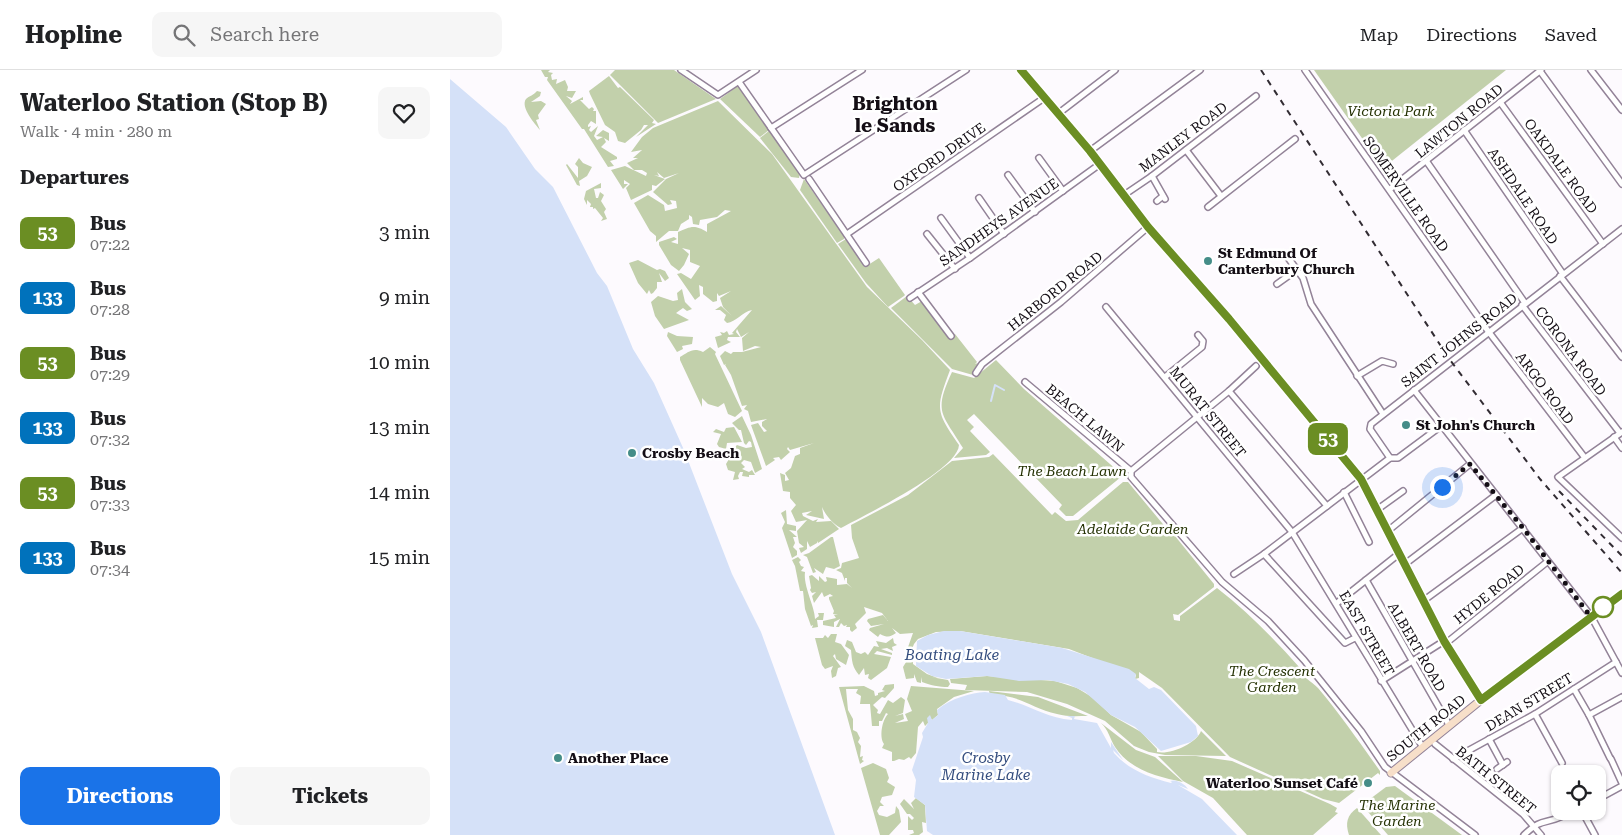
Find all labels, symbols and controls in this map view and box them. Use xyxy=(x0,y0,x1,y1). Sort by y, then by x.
search box xyxy=(152,12,502,57)
text: Hopline xyxy=(25,21,122,49)
icon: search xyxy=(170,21,198,49)
text: Search here xyxy=(210,23,319,46)
text: Map xyxy=(1360,24,1398,45)
text: Directions xyxy=(1426,24,1517,45)
text: Saved xyxy=(1545,24,1597,45)
street label: LAWTON ROAD xyxy=(1412,81,1506,161)
button: heart xyxy=(378,87,430,139)
text: Waterloo Station (Stop B) xyxy=(20,89,328,117)
district label: Brighton le Sands xyxy=(852,92,938,137)
street label: MANLEY ROAD xyxy=(1136,99,1230,175)
park label: Victoria Park xyxy=(1347,103,1435,119)
street label: OAKDALE ROAD xyxy=(1521,115,1601,217)
street label: OXFORD DRIVE xyxy=(890,119,988,195)
text: Walk · 4 min · 280 m xyxy=(20,122,172,141)
street label: SOMERVILLE ROAD xyxy=(1360,133,1452,255)
street label: ASHDALE ROAD xyxy=(1485,145,1561,247)
text: Departures xyxy=(20,166,129,189)
street label: SANDHEYS AVENUE xyxy=(936,175,1062,269)
text: Bus xyxy=(90,212,126,235)
text: 3 min xyxy=(379,221,430,244)
text: 53 xyxy=(37,222,58,243)
text: 07:22 xyxy=(90,235,130,254)
place label: St Edmund Of Canterbury Church xyxy=(1218,245,1355,277)
street label: HARBORD ROAD xyxy=(1005,248,1106,334)
marker: St Edmund Of Canterbury Church xyxy=(1202,255,1214,267)
text: Bus xyxy=(90,277,126,300)
text: 9 min xyxy=(379,286,430,309)
text: 133 xyxy=(32,287,63,308)
street label: SAINT JOHNS ROAD xyxy=(1398,290,1520,390)
text: 07:28 xyxy=(90,300,130,319)
street label: CORONA ROAD xyxy=(1532,303,1610,399)
text: Bus xyxy=(90,342,126,365)
street label: ARGO ROAD xyxy=(1513,349,1577,427)
text: 10 min xyxy=(368,351,430,374)
text: 53 xyxy=(37,352,58,373)
street label: MURAT STREET xyxy=(1167,364,1249,460)
text: 07:29 xyxy=(90,365,130,384)
street label: BEACH LAWN xyxy=(1043,381,1127,455)
text: Bus xyxy=(90,407,126,430)
text: 13 min xyxy=(368,416,430,439)
text: 133 xyxy=(32,417,63,438)
place label: St John's Church xyxy=(1416,417,1536,433)
marker: St John's Church xyxy=(1400,419,1412,431)
line badge: 53 xyxy=(1306,423,1350,455)
text: 53 xyxy=(1318,428,1338,449)
text: 07:32 xyxy=(90,430,130,449)
place label: Crosby Beach xyxy=(642,445,740,461)
marker: Crosby Beach xyxy=(626,447,638,459)
park label: The Beach Lawn xyxy=(1017,463,1127,479)
text: Bus xyxy=(90,472,126,495)
your location xyxy=(1430,475,1455,500)
text: 14 min xyxy=(368,481,430,504)
text: 53 xyxy=(37,482,58,503)
text: 07:33 xyxy=(90,495,130,514)
park label: Adelaide Garden xyxy=(1077,521,1189,537)
text: Bus xyxy=(90,537,126,560)
text: 15 min xyxy=(368,546,430,569)
text: 133 xyxy=(32,547,63,568)
text: 07:34 xyxy=(90,560,130,579)
street label: HYDE ROAD xyxy=(1451,561,1527,627)
street label: EAST STREET xyxy=(1336,588,1398,678)
unlabelled marker xyxy=(1592,596,1614,618)
street label: ALBERT ROAD xyxy=(1385,600,1449,695)
water label: Boating Lake xyxy=(904,646,1000,664)
park label: The Crescent Garden xyxy=(1229,663,1316,695)
street label: DEAN STREET xyxy=(1482,670,1576,734)
street label: SOUTH ROAD xyxy=(1383,691,1469,765)
street label: BATH STREET xyxy=(1453,743,1539,817)
water label: Crosby Marine Lake xyxy=(941,749,1031,784)
place label: Another Place xyxy=(568,750,668,766)
marker: Another Place xyxy=(552,752,564,764)
map controls xyxy=(1551,765,1606,820)
button: locate xyxy=(1551,765,1606,820)
button: Directions xyxy=(20,767,220,825)
button: Tickets xyxy=(230,767,430,825)
place label: Waterloo Sunset Café xyxy=(1206,775,1358,791)
marker: Waterloo Sunset Café xyxy=(1362,777,1374,789)
park label: The Marine Garden xyxy=(1359,797,1435,829)

